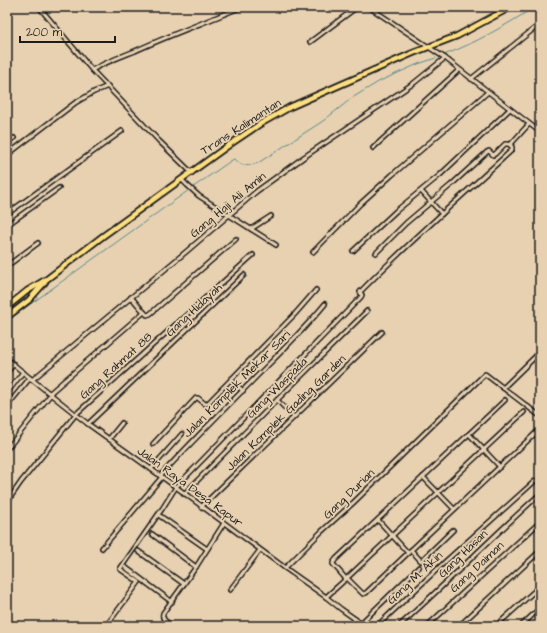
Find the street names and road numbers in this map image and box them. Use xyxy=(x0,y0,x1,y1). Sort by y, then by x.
street label: Trans Kalimantan xyxy=(198,95,284,159)
street label: Gang Haji Ali Amin xyxy=(186,168,270,243)
street label: Gang Hidayah xyxy=(162,279,227,341)
street label: Jalan Komplek Mekar Sari xyxy=(180,326,295,441)
street label: Gang Rahmat 88 xyxy=(76,329,157,404)
street label: Jalan Komplek Gading Garden xyxy=(222,351,350,476)
street label: Gang Waspada xyxy=(243,354,312,423)
street label: Jalan Raya Desa Kapur xyxy=(133,443,247,532)
street label: Gang Durian xyxy=(319,465,379,524)
street label: Gang Hasan xyxy=(434,526,492,583)
street label: Gang Daiman xyxy=(446,537,509,597)
street label: Gang M. Akin xyxy=(383,548,447,609)

